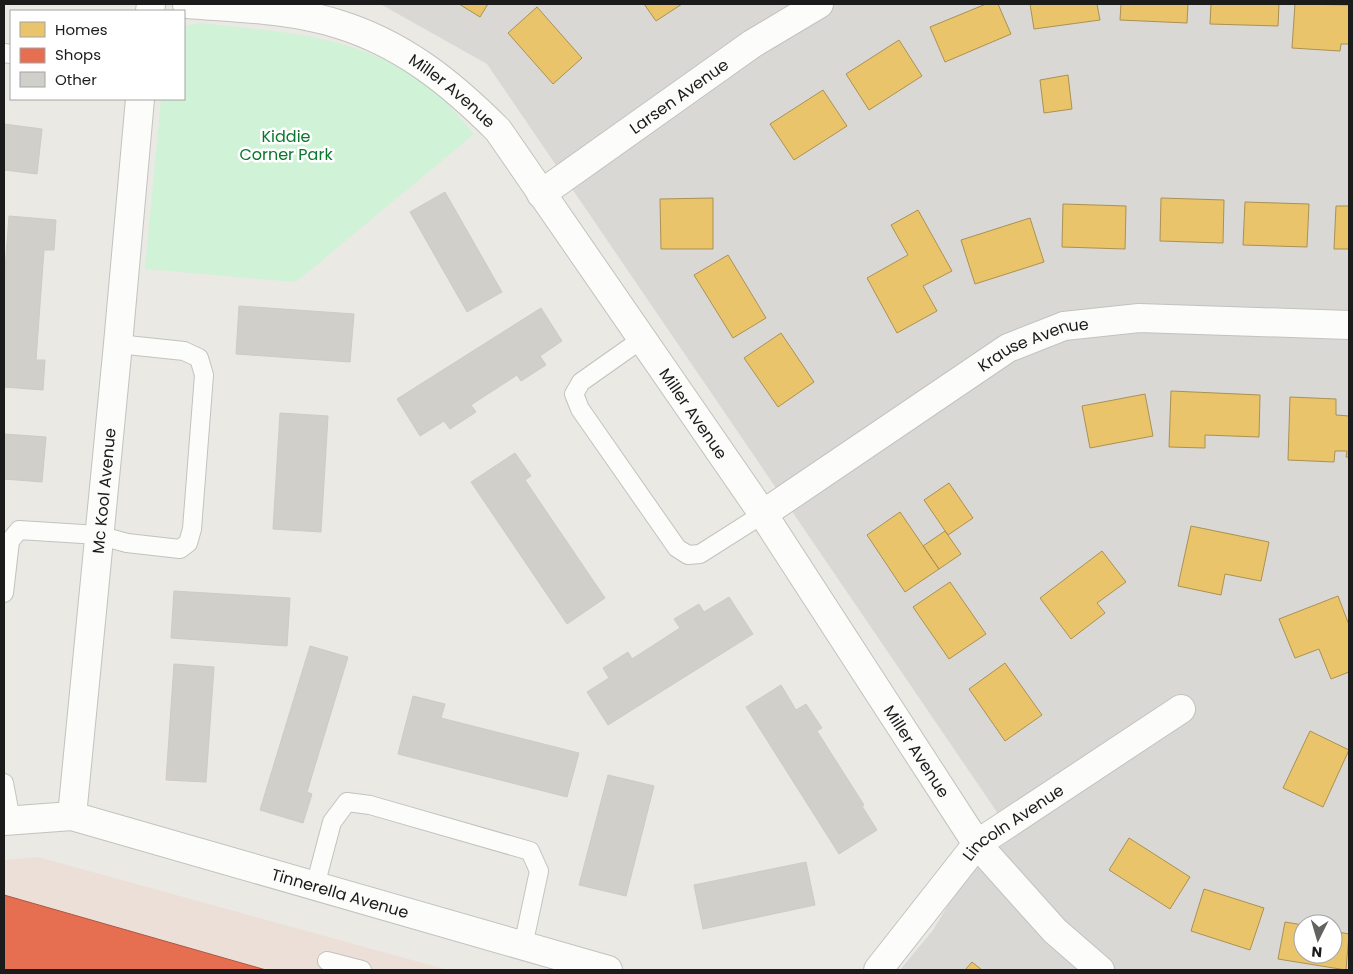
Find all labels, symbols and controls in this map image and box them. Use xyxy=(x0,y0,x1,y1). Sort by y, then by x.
legend xyxy=(10,10,185,100)
text: Homes xyxy=(55,19,108,40)
text: Shops xyxy=(55,44,101,65)
street label: Miller Avenue xyxy=(405,48,501,133)
street label: Larsen Avenue xyxy=(625,53,733,139)
text: Other xyxy=(55,69,97,90)
park label: Kiddie Corner Park xyxy=(239,125,333,166)
street label: Krause Avenue xyxy=(973,312,1090,377)
street label: Miller Avenue xyxy=(654,363,733,464)
street label: Mc Kool Avenue xyxy=(86,427,121,555)
street label: Miller Avenue xyxy=(878,701,955,802)
street label: Lincoln Avenue xyxy=(957,778,1068,865)
street label: Tinnerella Avenue xyxy=(269,862,412,924)
north arrow xyxy=(1293,914,1343,964)
text: N xyxy=(1311,942,1323,962)

